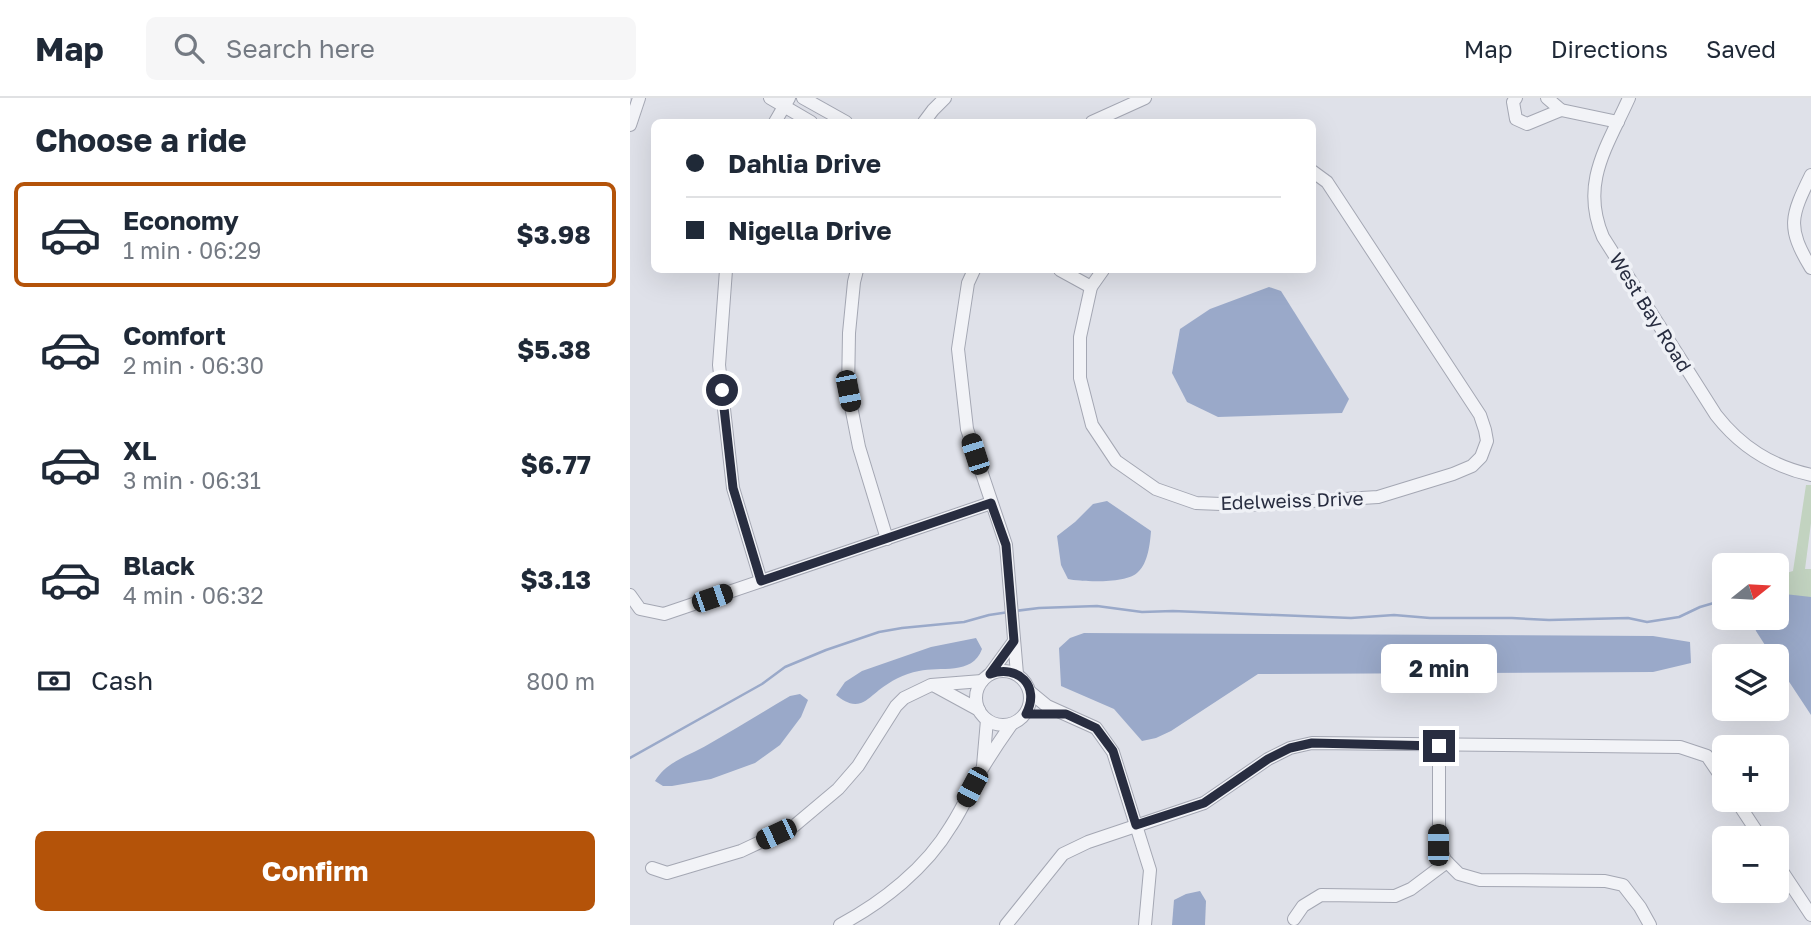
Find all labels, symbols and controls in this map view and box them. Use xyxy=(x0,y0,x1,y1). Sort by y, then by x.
search box xyxy=(146,17,636,80)
text: Map xyxy=(35,29,104,68)
icon: search xyxy=(170,29,208,67)
text: Search here xyxy=(226,33,375,64)
text: Map xyxy=(1464,34,1513,63)
text: Directions xyxy=(1551,34,1668,63)
text: Saved xyxy=(1706,34,1776,63)
text: Choose a ride xyxy=(35,121,247,159)
text: Dahlia Drive xyxy=(728,148,881,179)
icon: car xyxy=(39,203,102,266)
text: Economy xyxy=(123,205,239,236)
text: Nigella Drive xyxy=(728,215,892,246)
text: $3.98 xyxy=(516,219,591,250)
text: 1 min · 06:29 xyxy=(123,236,261,264)
street label: West Bay Road xyxy=(1605,248,1697,376)
icon: car xyxy=(39,318,102,381)
text: Comfort xyxy=(123,320,226,351)
text: $5.38 xyxy=(517,334,591,365)
text: 2 min · 06:30 xyxy=(123,351,264,379)
car xyxy=(834,368,863,414)
route start xyxy=(706,374,738,406)
car xyxy=(959,431,992,477)
icon: car xyxy=(39,433,102,496)
text: XL xyxy=(123,435,157,466)
text: $6.77 xyxy=(520,449,591,480)
text: 3 min · 06:31 xyxy=(123,466,261,494)
street label: Edelweiss Drive xyxy=(1220,486,1364,514)
icon: car xyxy=(39,548,102,611)
text: Black xyxy=(123,550,195,581)
north arrow xyxy=(1712,553,1788,630)
map controls xyxy=(1712,553,1789,903)
text: $3.13 xyxy=(520,564,591,595)
text: 4 min · 06:32 xyxy=(123,581,264,609)
car xyxy=(689,581,736,615)
callout: 2 min xyxy=(1381,644,1497,694)
button: layers xyxy=(1712,644,1789,721)
text: 2 min xyxy=(1409,654,1469,682)
icon: cash xyxy=(35,662,73,700)
text: Cash xyxy=(91,665,153,696)
text: 800 m xyxy=(526,667,595,695)
route end xyxy=(1423,730,1455,762)
button: + xyxy=(1712,735,1789,812)
car xyxy=(953,764,992,810)
car xyxy=(753,816,800,852)
car xyxy=(1428,824,1449,866)
button: − xyxy=(1712,826,1789,903)
button: Confirm xyxy=(35,831,595,911)

